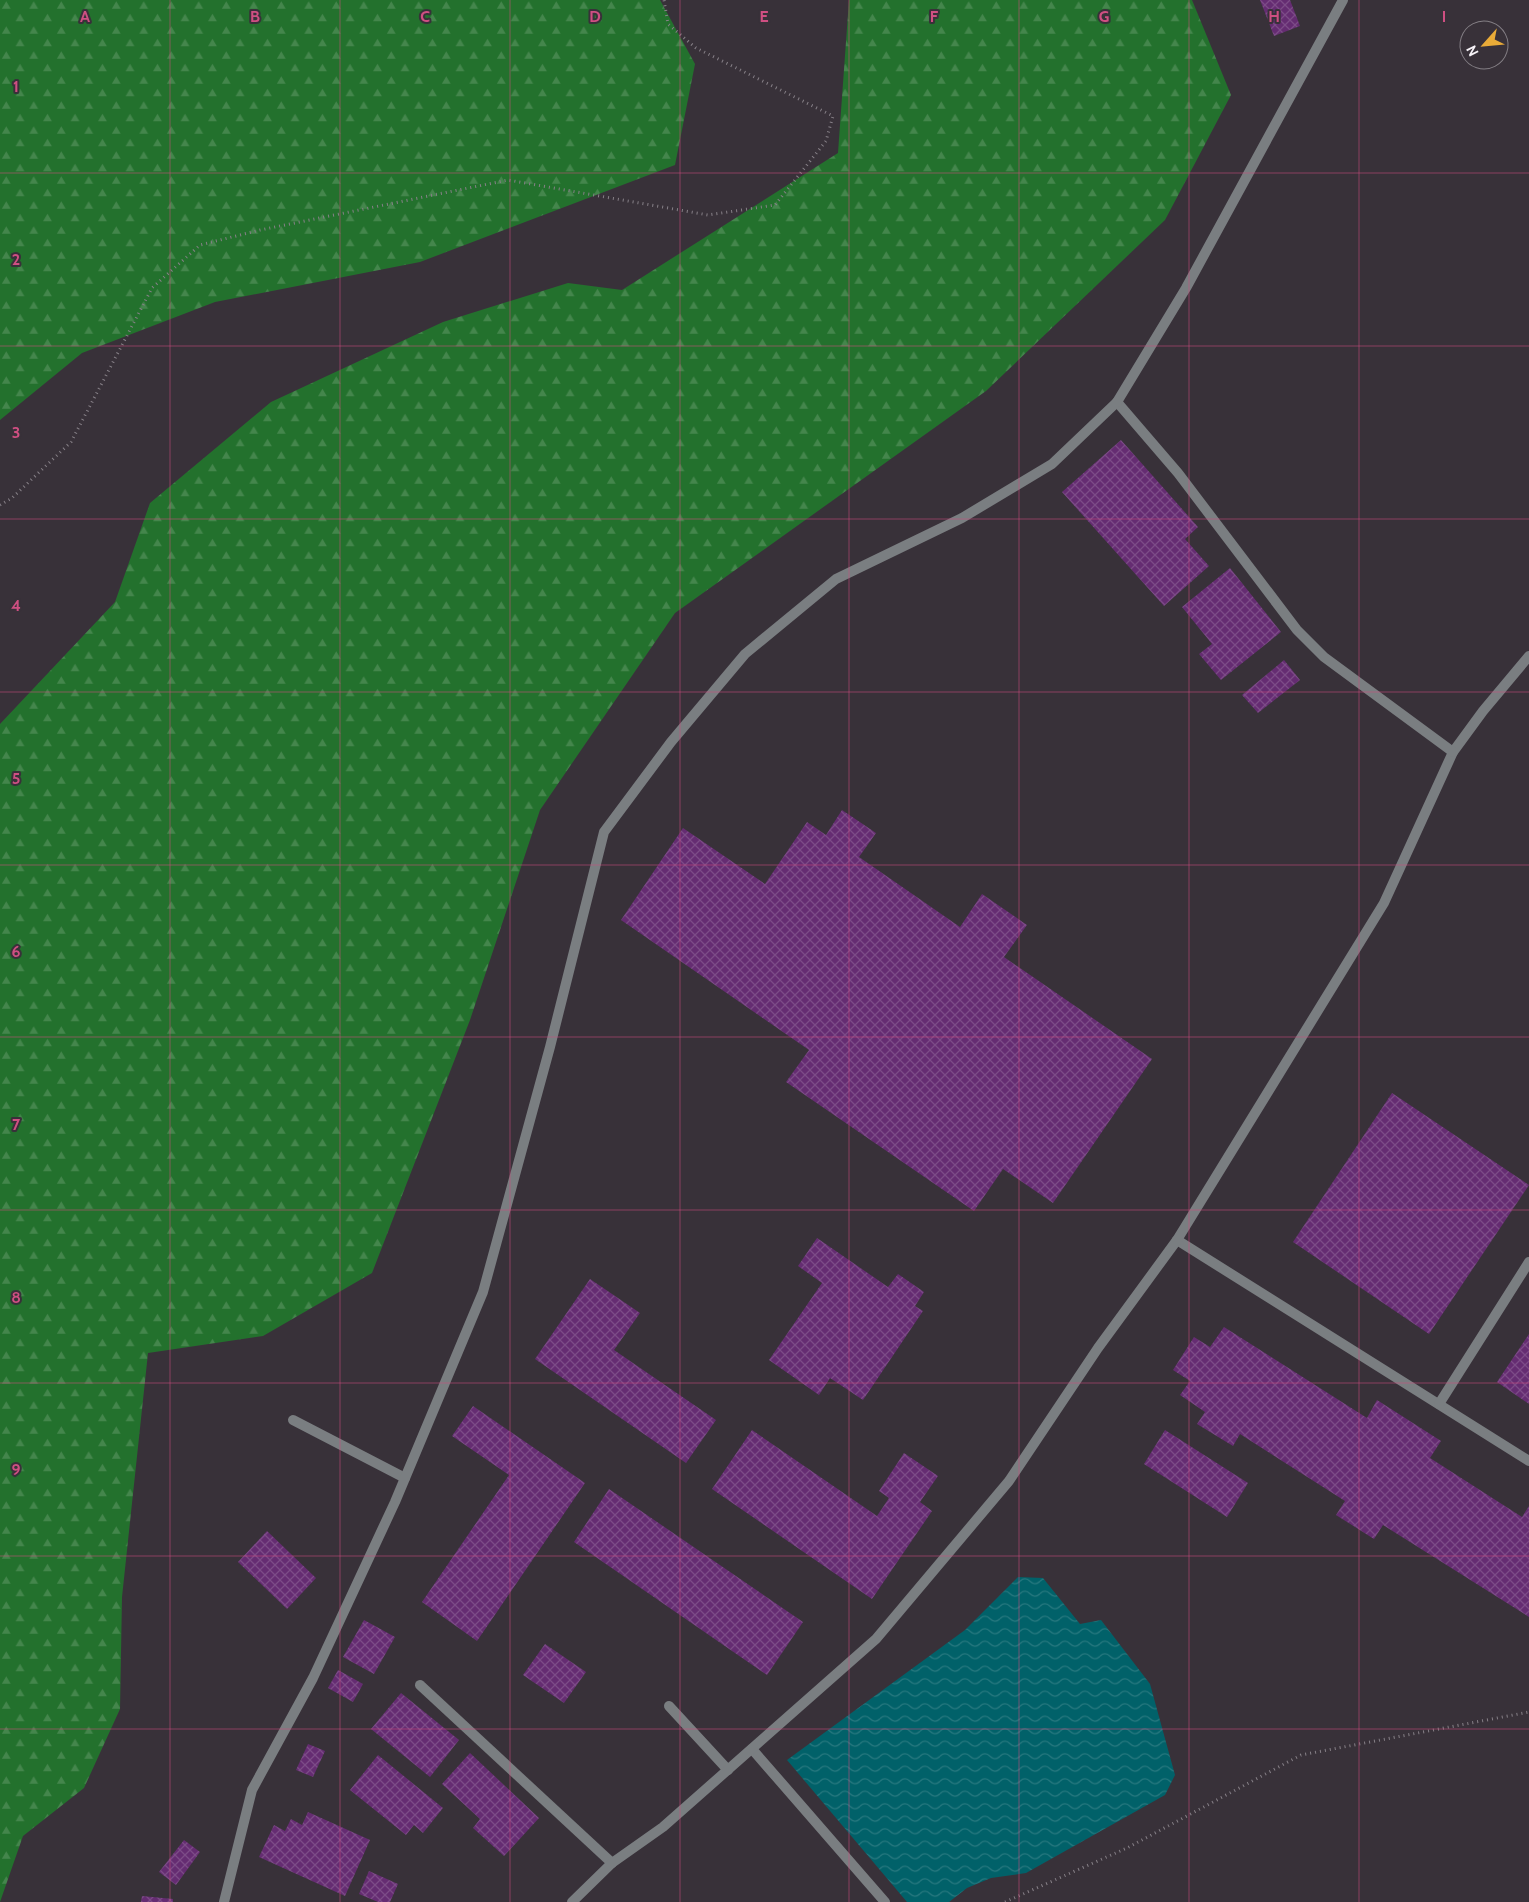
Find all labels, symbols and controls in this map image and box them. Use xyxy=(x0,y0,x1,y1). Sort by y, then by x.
text: A xyxy=(80,7,90,26)
text: B xyxy=(250,7,260,26)
text: C xyxy=(420,7,430,26)
text: D xyxy=(589,7,601,26)
text: E xyxy=(759,7,769,26)
text: F xyxy=(930,7,939,26)
text: G xyxy=(1099,7,1109,26)
text: H xyxy=(1268,7,1280,26)
text: I xyxy=(1442,7,1446,26)
north arrow xyxy=(1459,20,1509,70)
text: N xyxy=(1462,42,1483,59)
text: 1 xyxy=(13,77,19,96)
text: 2 xyxy=(12,250,20,269)
text: 3 xyxy=(12,423,20,442)
text: 4 xyxy=(11,596,21,615)
text: 5 xyxy=(12,769,20,788)
text: 6 xyxy=(12,942,21,961)
text: 7 xyxy=(12,1115,21,1134)
text: 8 xyxy=(11,1288,21,1307)
text: 9 xyxy=(12,1460,21,1479)

